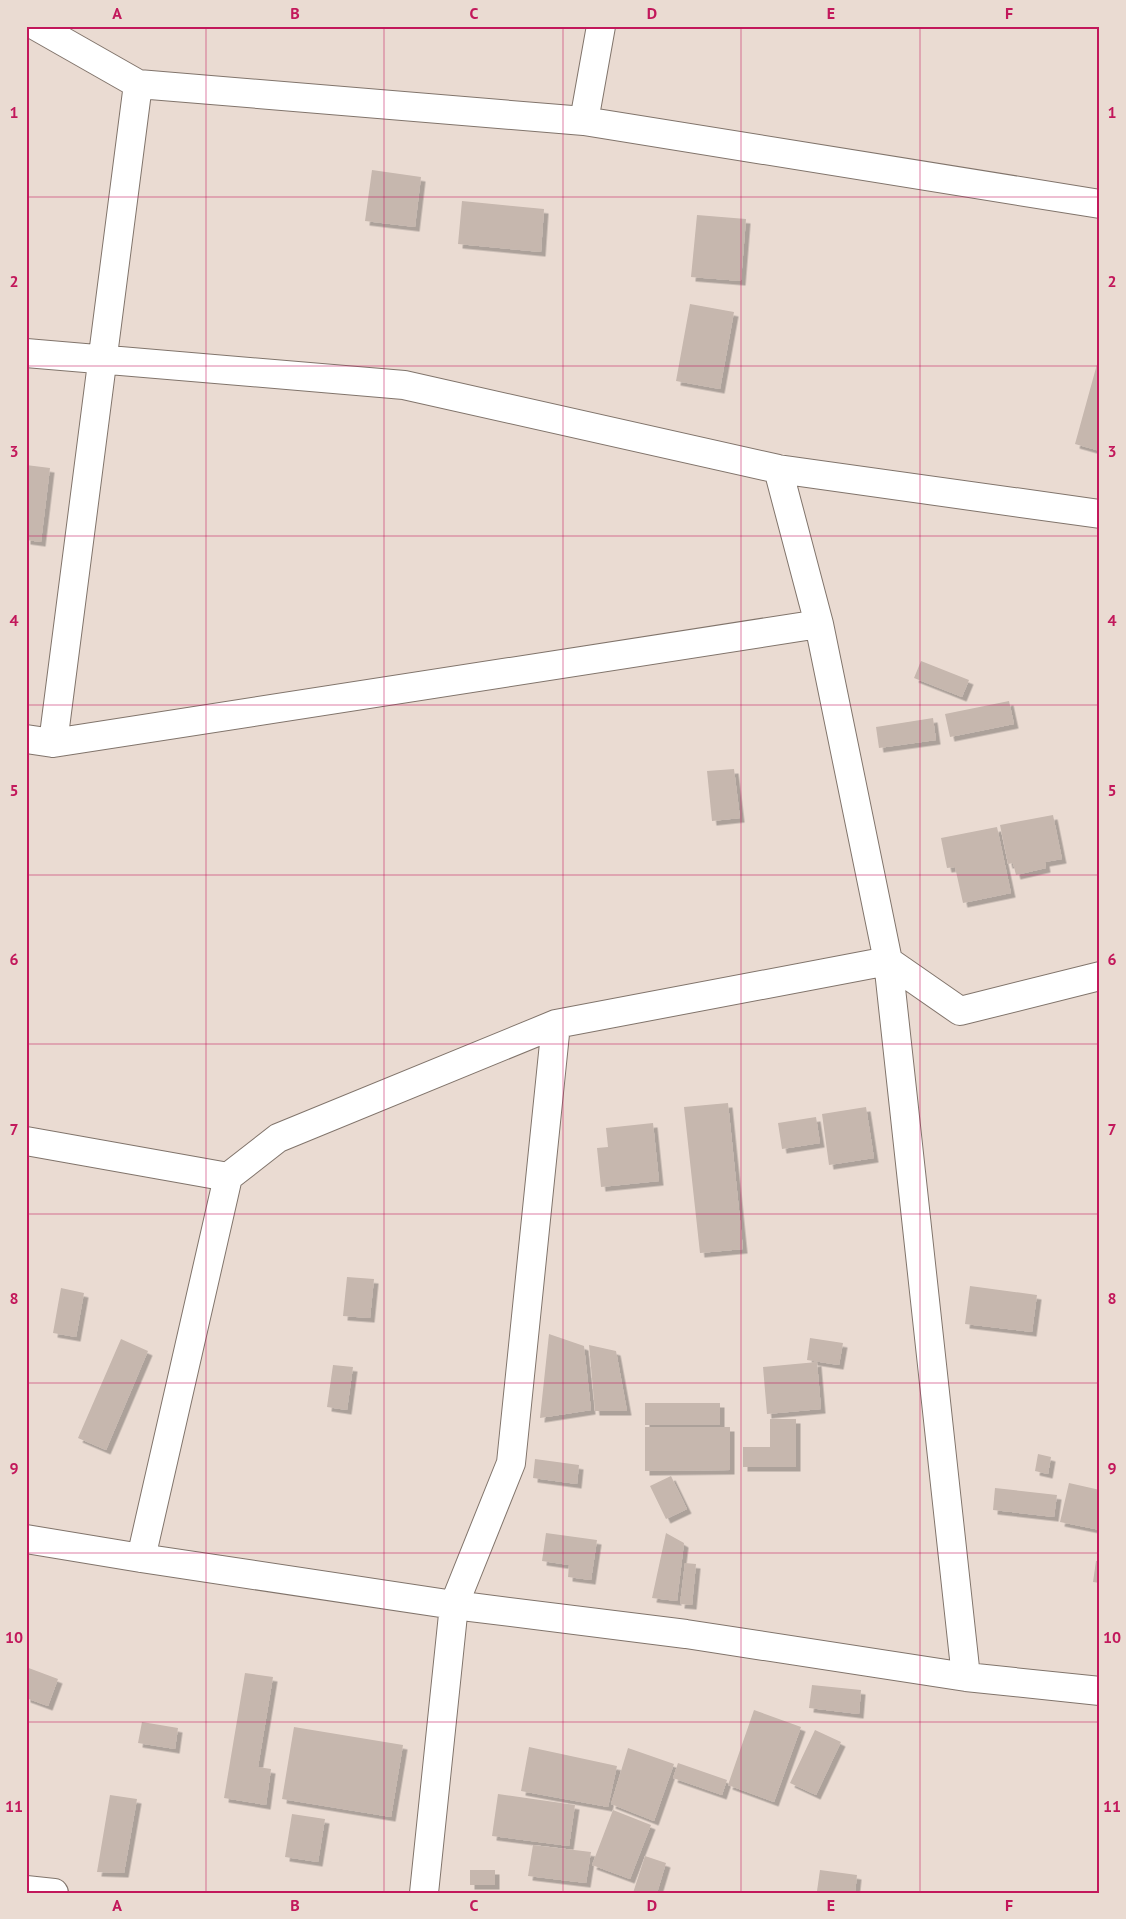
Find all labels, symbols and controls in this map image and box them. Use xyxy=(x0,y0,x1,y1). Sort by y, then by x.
text: A xyxy=(112,3,122,23)
text: B xyxy=(290,3,300,23)
text: C xyxy=(470,3,479,23)
text: D xyxy=(647,3,657,23)
text: E xyxy=(827,3,835,23)
text: F xyxy=(1005,3,1013,23)
text: 1 xyxy=(9,102,19,122)
text: 1 xyxy=(1107,102,1117,122)
text: 2 xyxy=(9,271,19,291)
text: 2 xyxy=(1107,271,1117,291)
text: 3 xyxy=(9,441,19,461)
text: 3 xyxy=(1107,441,1117,461)
text: 4 xyxy=(9,610,19,630)
text: 4 xyxy=(1107,610,1117,630)
text: 5 xyxy=(9,780,19,800)
text: 5 xyxy=(1107,780,1117,800)
text: 6 xyxy=(9,949,19,969)
text: 6 xyxy=(1107,949,1117,969)
text: 7 xyxy=(9,1119,19,1139)
text: 7 xyxy=(1107,1119,1117,1139)
text: 8 xyxy=(9,1288,19,1308)
text: 8 xyxy=(1107,1288,1117,1308)
text: 9 xyxy=(9,1458,19,1478)
text: 9 xyxy=(1107,1458,1117,1478)
text: 10 xyxy=(5,1627,23,1647)
text: 10 xyxy=(1103,1627,1121,1647)
text: 11 xyxy=(5,1796,23,1816)
text: 11 xyxy=(1103,1796,1121,1816)
text: A xyxy=(112,1895,122,1915)
text: B xyxy=(290,1895,300,1915)
text: C xyxy=(470,1895,479,1915)
text: D xyxy=(647,1895,657,1915)
text: E xyxy=(827,1895,835,1915)
text: F xyxy=(1005,1895,1013,1915)

